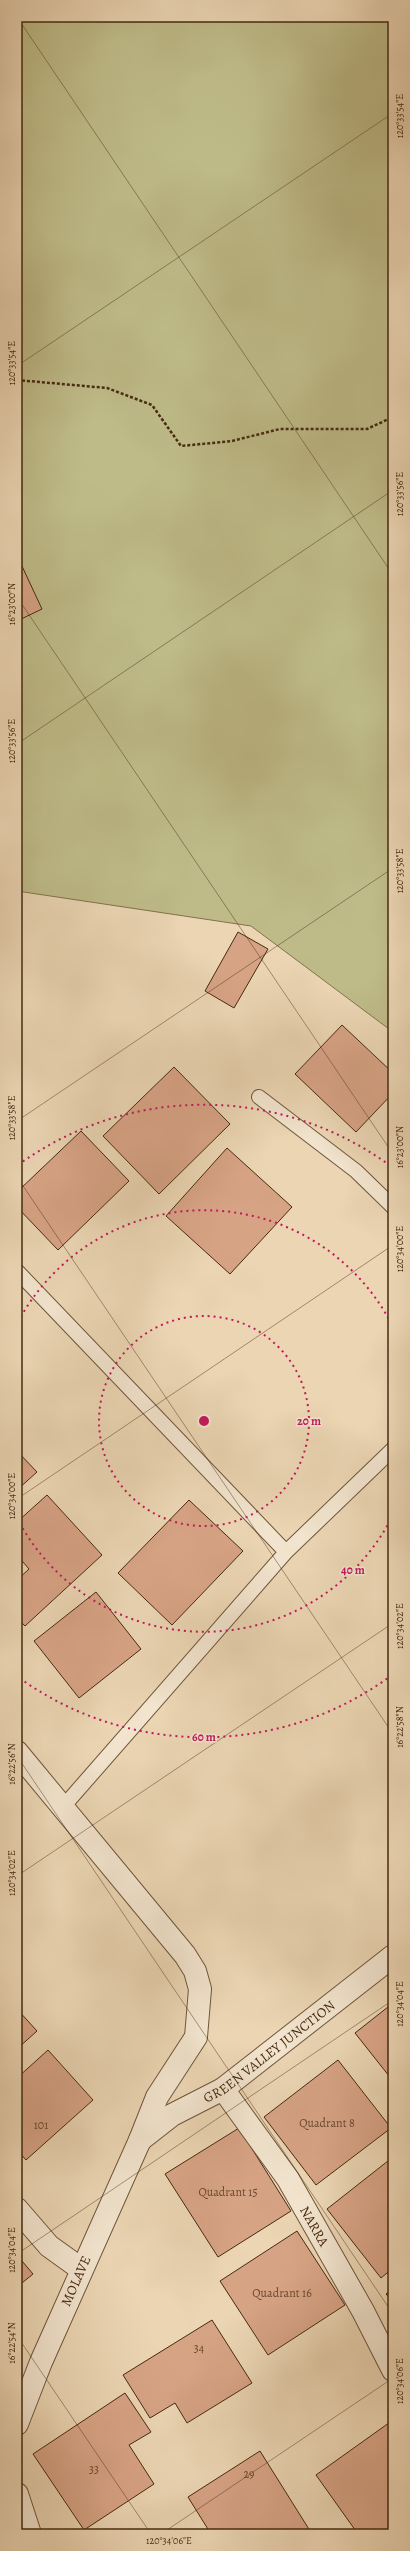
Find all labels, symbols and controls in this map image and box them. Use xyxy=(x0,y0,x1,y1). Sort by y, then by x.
text: 120°33'54"E xyxy=(393,94,406,138)
text: 120°33'54"E xyxy=(5,341,18,385)
text: 120°33'56"E xyxy=(393,472,406,516)
text: 16°23'00"N xyxy=(5,583,18,625)
text: 120°33'56"E xyxy=(5,719,18,763)
text: 120°33'58"E xyxy=(393,849,406,893)
text: 120°33'58"E xyxy=(5,1096,18,1140)
text: 16°23'00"N xyxy=(393,1126,406,1168)
text: 120°34'00"E xyxy=(393,1226,406,1272)
text: 20 m xyxy=(297,1413,321,1429)
centre of rings xyxy=(197,1414,211,1428)
text: 120°34'00"E xyxy=(5,1473,18,1519)
text: 40 m xyxy=(341,1562,365,1578)
text: 120°34'02"E xyxy=(393,1603,406,1649)
text: 16°22'58"N xyxy=(393,1706,406,1748)
text: 60 m xyxy=(192,1729,216,1745)
text: 16°22'56"N xyxy=(5,1743,18,1785)
text: 120°34'02"E xyxy=(5,1850,18,1896)
text: 120°34'04"E xyxy=(393,1981,406,2027)
street label: GREEN VALLEY JUNCTION xyxy=(200,1996,339,2107)
house number: Quadrant 8 xyxy=(299,2115,355,2131)
house number: 101 xyxy=(34,2117,48,2133)
house number: Quadrant 15 xyxy=(198,2184,258,2200)
street label: NARRA xyxy=(296,2202,334,2250)
text: 120°34'04"E xyxy=(5,2227,18,2273)
street label: MOLAVE xyxy=(56,2253,96,2309)
house number: Quadrant 16 xyxy=(252,2285,312,2301)
text: 16°22'54"N xyxy=(5,2322,18,2364)
house number: 34 xyxy=(194,2340,205,2356)
text: 120°34'06"E xyxy=(393,2358,406,2404)
house number: 33 xyxy=(89,2461,99,2477)
house number: 29 xyxy=(243,2466,255,2482)
text: 120°34'06"E xyxy=(146,2534,192,2547)

